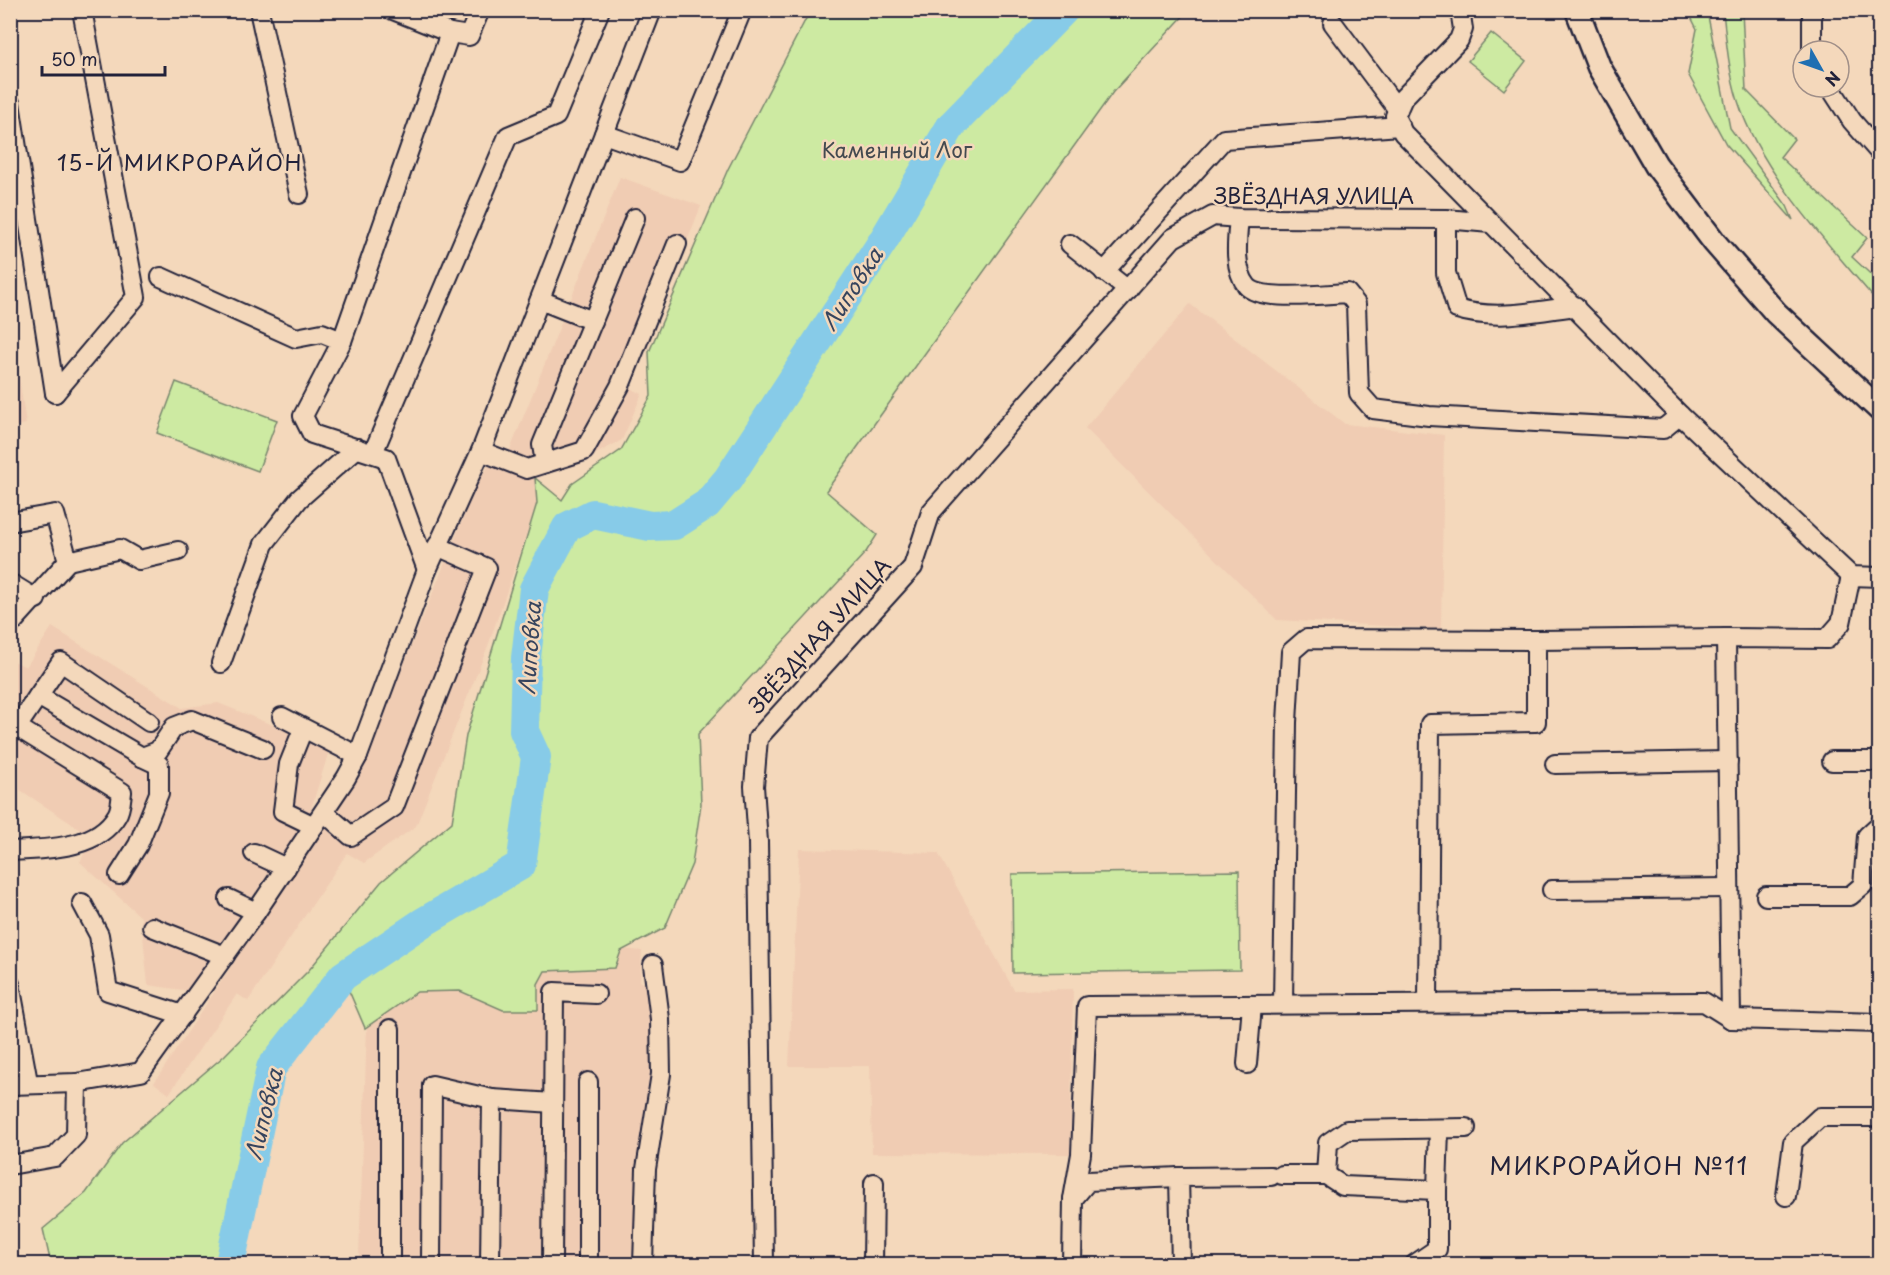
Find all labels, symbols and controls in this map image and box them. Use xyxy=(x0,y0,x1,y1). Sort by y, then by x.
scale bar xyxy=(42,39,165,77)
north arrow xyxy=(1791,39,1851,99)
text: 50 m xyxy=(51,45,98,72)
text: N xyxy=(1820,67,1847,92)
park label: Каменный Лог xyxy=(822,133,973,165)
district label: 15-Й МИКРОРАЙОН xyxy=(57,145,303,178)
street label: ЗВЁЗДНАЯ УЛИЦА xyxy=(1214,179,1414,211)
water label: Липовка xyxy=(812,239,891,336)
street label: ЗВЁЗДНАЯ УЛИЦА xyxy=(740,550,897,720)
water label: Липовка xyxy=(509,599,548,695)
water label: Липовка xyxy=(235,1063,290,1163)
district label: МИКРОРАЙОН №11 xyxy=(1489,1147,1749,1183)

